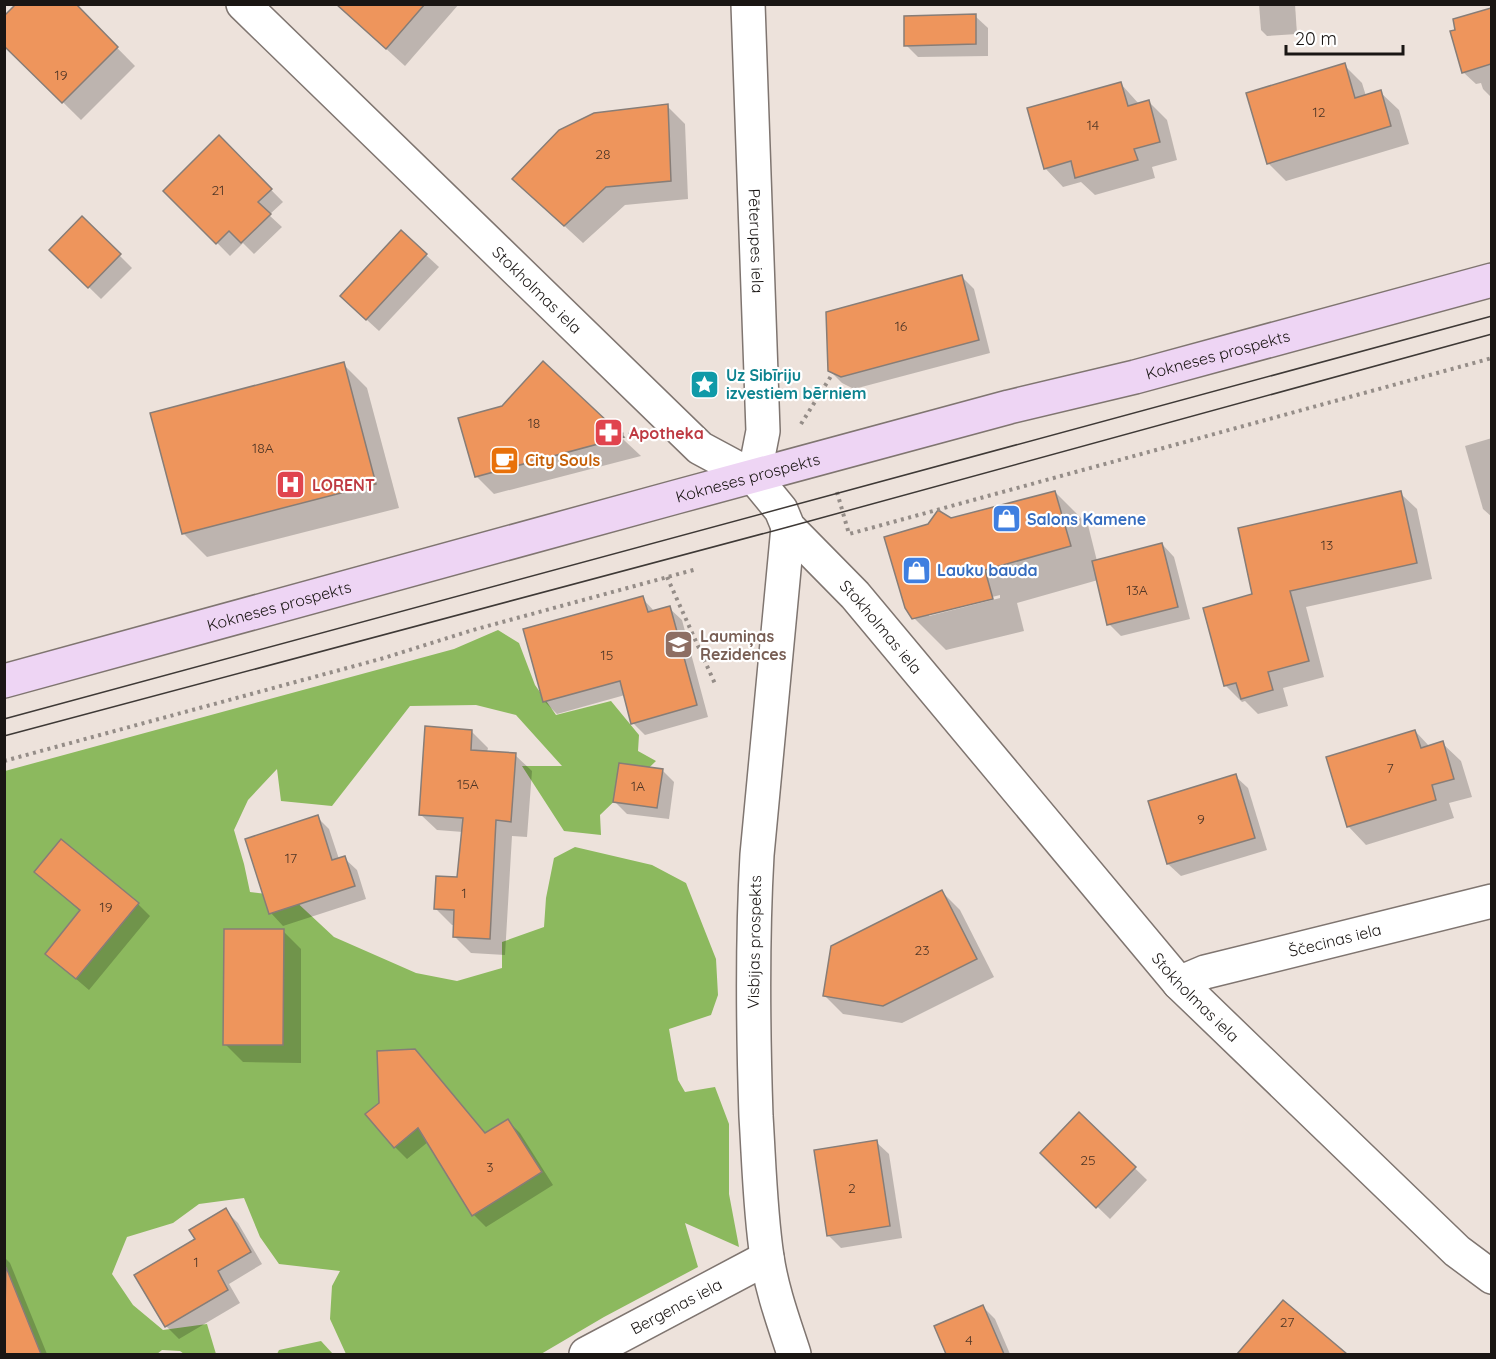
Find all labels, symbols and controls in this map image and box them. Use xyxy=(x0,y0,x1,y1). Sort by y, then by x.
scale bar xyxy=(1286,18,1403,56)
text: 20 m xyxy=(1295,27,1337,50)
house number: 19 xyxy=(55,66,68,84)
house number: 12 xyxy=(1313,103,1326,121)
house number: 14 xyxy=(1087,116,1099,134)
house number: 28 xyxy=(595,145,611,163)
house number: 21 xyxy=(212,181,224,199)
street label: Pēterupes iela xyxy=(744,188,768,293)
street label: Stokholmas iela xyxy=(488,242,586,338)
house number: 16 xyxy=(895,317,908,335)
street label: Kokneses prospekts xyxy=(1143,325,1292,384)
place label: Uz Sibīriju izvestiem bērniem xyxy=(726,365,867,403)
place icon: Uz Sibīriju izvestiem bērniem xyxy=(689,368,721,400)
house number: 18 xyxy=(528,414,540,432)
pharmacy icon: Apotheka xyxy=(592,417,624,449)
place label: Apotheka xyxy=(629,423,704,443)
house number: 18A xyxy=(252,439,274,457)
cafe icon: City Souls xyxy=(488,444,520,476)
street label: Kokneses prospekts xyxy=(673,449,822,507)
place label: City Souls xyxy=(525,450,600,470)
hospital icon: LORENT xyxy=(275,469,307,501)
place label: LORENT xyxy=(312,475,375,495)
shop icon: Salons Kamene xyxy=(990,503,1022,535)
place label: Salons Kamene xyxy=(1027,509,1146,529)
house number: 13 xyxy=(1321,536,1333,554)
shop icon: Lauku bauda xyxy=(900,554,932,586)
place label: Lauku bauda xyxy=(937,560,1038,580)
street label: Kokneses prospekts xyxy=(205,576,353,635)
street label: Stokholmas iela xyxy=(836,576,926,678)
house number: 13A xyxy=(1126,581,1148,599)
place label: Laumiņas Rezidences xyxy=(700,626,787,664)
school or university icon: Laumiņas Rezidences xyxy=(663,629,695,661)
house number: 15 xyxy=(601,646,613,664)
house number: 7 xyxy=(1386,759,1394,777)
house number: 15A xyxy=(457,775,479,793)
house number: 1A xyxy=(631,777,645,795)
house number: 9 xyxy=(1197,810,1205,828)
house number: 17 xyxy=(285,849,297,867)
street label: Visbijas prospekts xyxy=(743,875,765,1009)
house number: 1 xyxy=(461,884,467,902)
house number: 19 xyxy=(100,898,113,916)
street label: Ščecinas iela xyxy=(1286,919,1383,961)
house number: 23 xyxy=(914,941,930,959)
street label: Stokholmas iela xyxy=(1148,948,1244,1046)
house number: 25 xyxy=(1080,1151,1096,1169)
house number: 3 xyxy=(486,1158,494,1176)
house number: 2 xyxy=(848,1179,856,1197)
house number: 1 xyxy=(193,1253,199,1271)
street label: Bergenas iela xyxy=(627,1274,725,1339)
house number: 27 xyxy=(1280,1313,1294,1331)
house number: 4 xyxy=(965,1331,973,1349)

